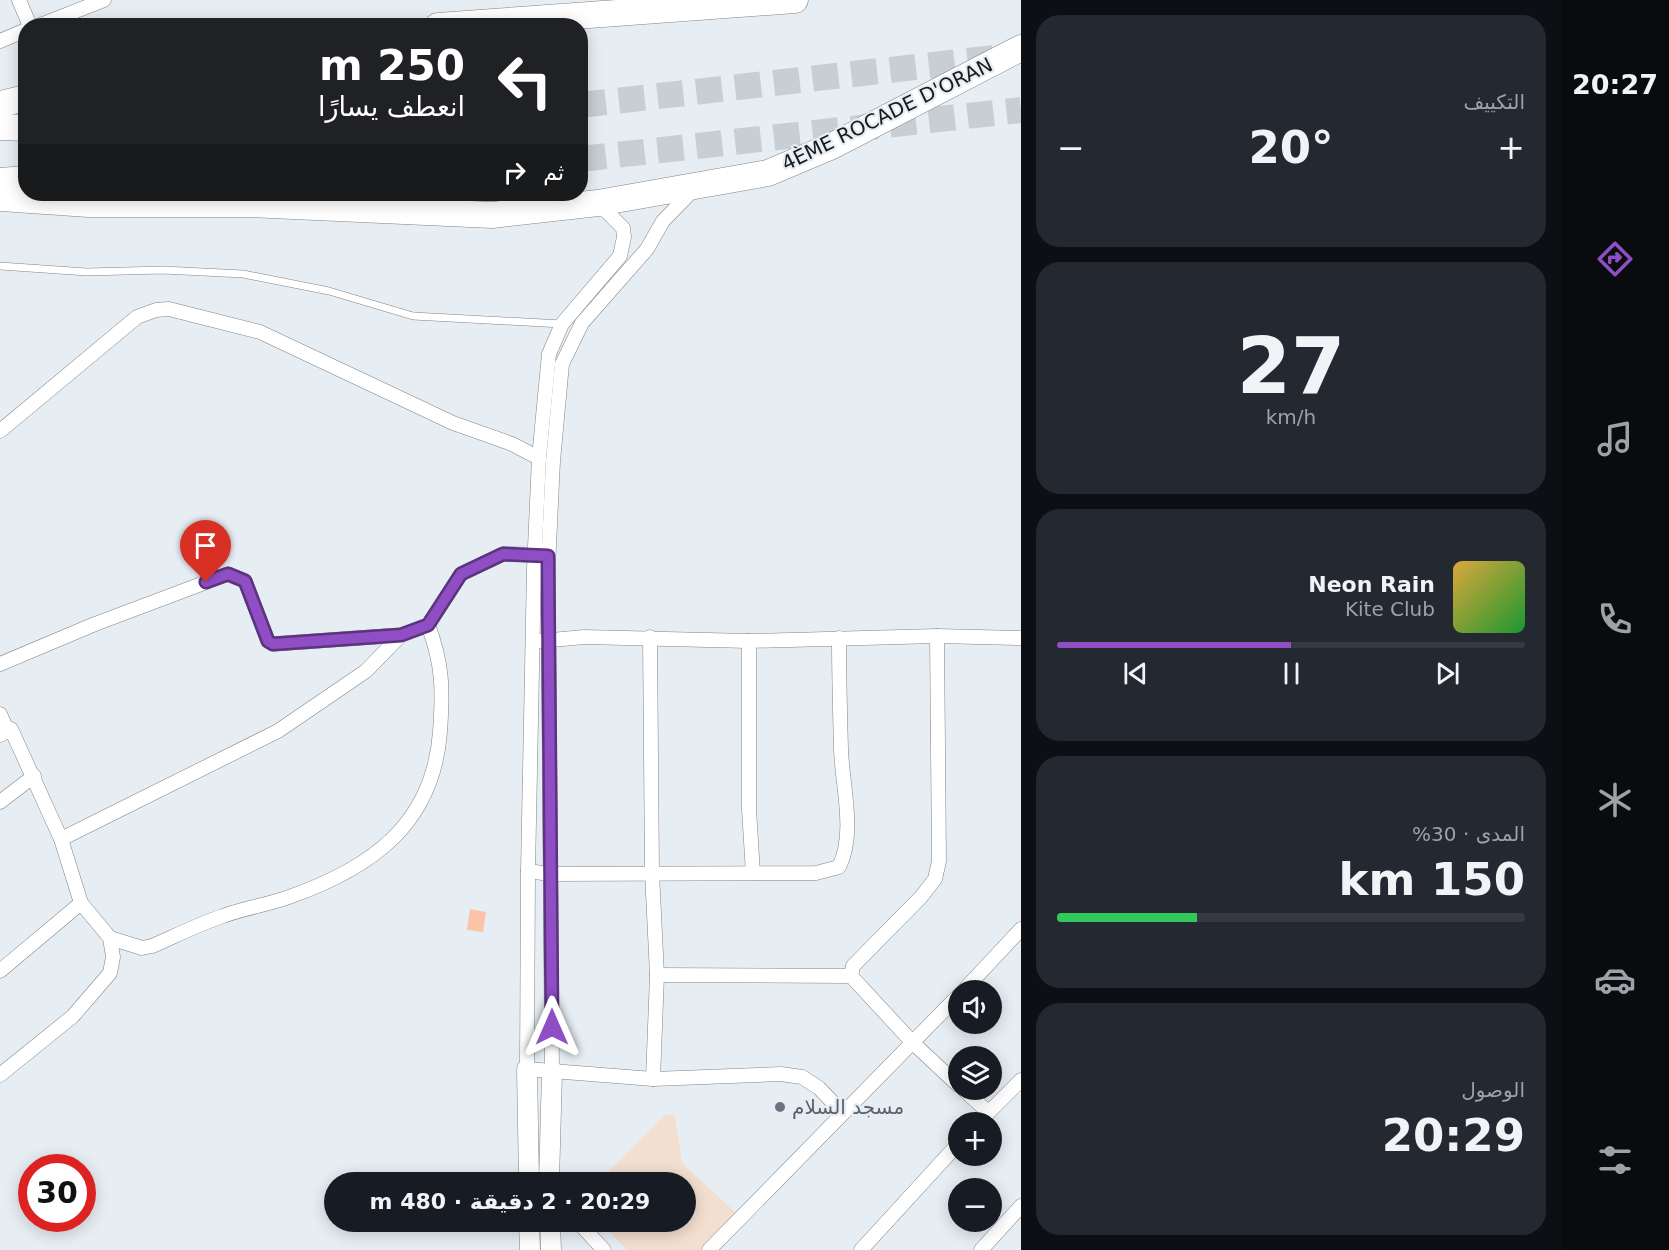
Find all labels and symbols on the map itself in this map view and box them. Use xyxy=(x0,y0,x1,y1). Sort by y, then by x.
street label: 4ÈME ROCADE D'ORAN xyxy=(778,52,996,176)
pin xyxy=(180,520,231,582)
position arrow xyxy=(520,995,584,1059)
place label: مسجد السلام xyxy=(792,1095,904,1119)
marker: مسجد السلام xyxy=(773,1100,787,1114)
speed limit sign: 30 xyxy=(18,1154,96,1232)

